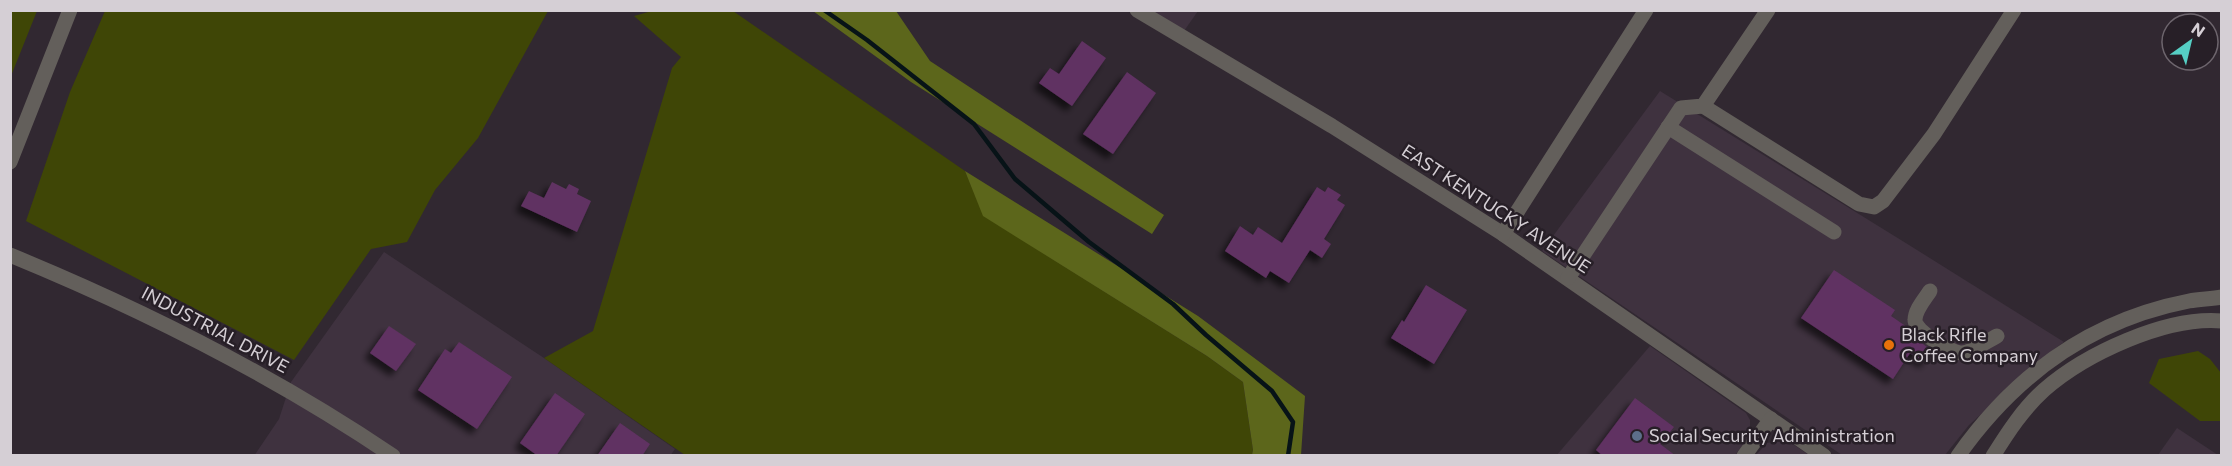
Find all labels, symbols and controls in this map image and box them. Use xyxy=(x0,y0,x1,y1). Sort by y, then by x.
north arrow xyxy=(2160,12,2220,72)
text: N xyxy=(2188,18,2209,40)
street label: EAST KENTUCKY AVENUE xyxy=(1398,139,1595,277)
street label: INDUSTRIAL DRIVE xyxy=(138,281,293,377)
place label: Black Rifle Coffee Company xyxy=(1901,323,2038,366)
marker: Black Rifle Coffee Company xyxy=(1882,338,1896,352)
place label: Social Security Administration xyxy=(1649,424,1895,446)
marker: Social Security Administration xyxy=(1630,429,1644,443)

